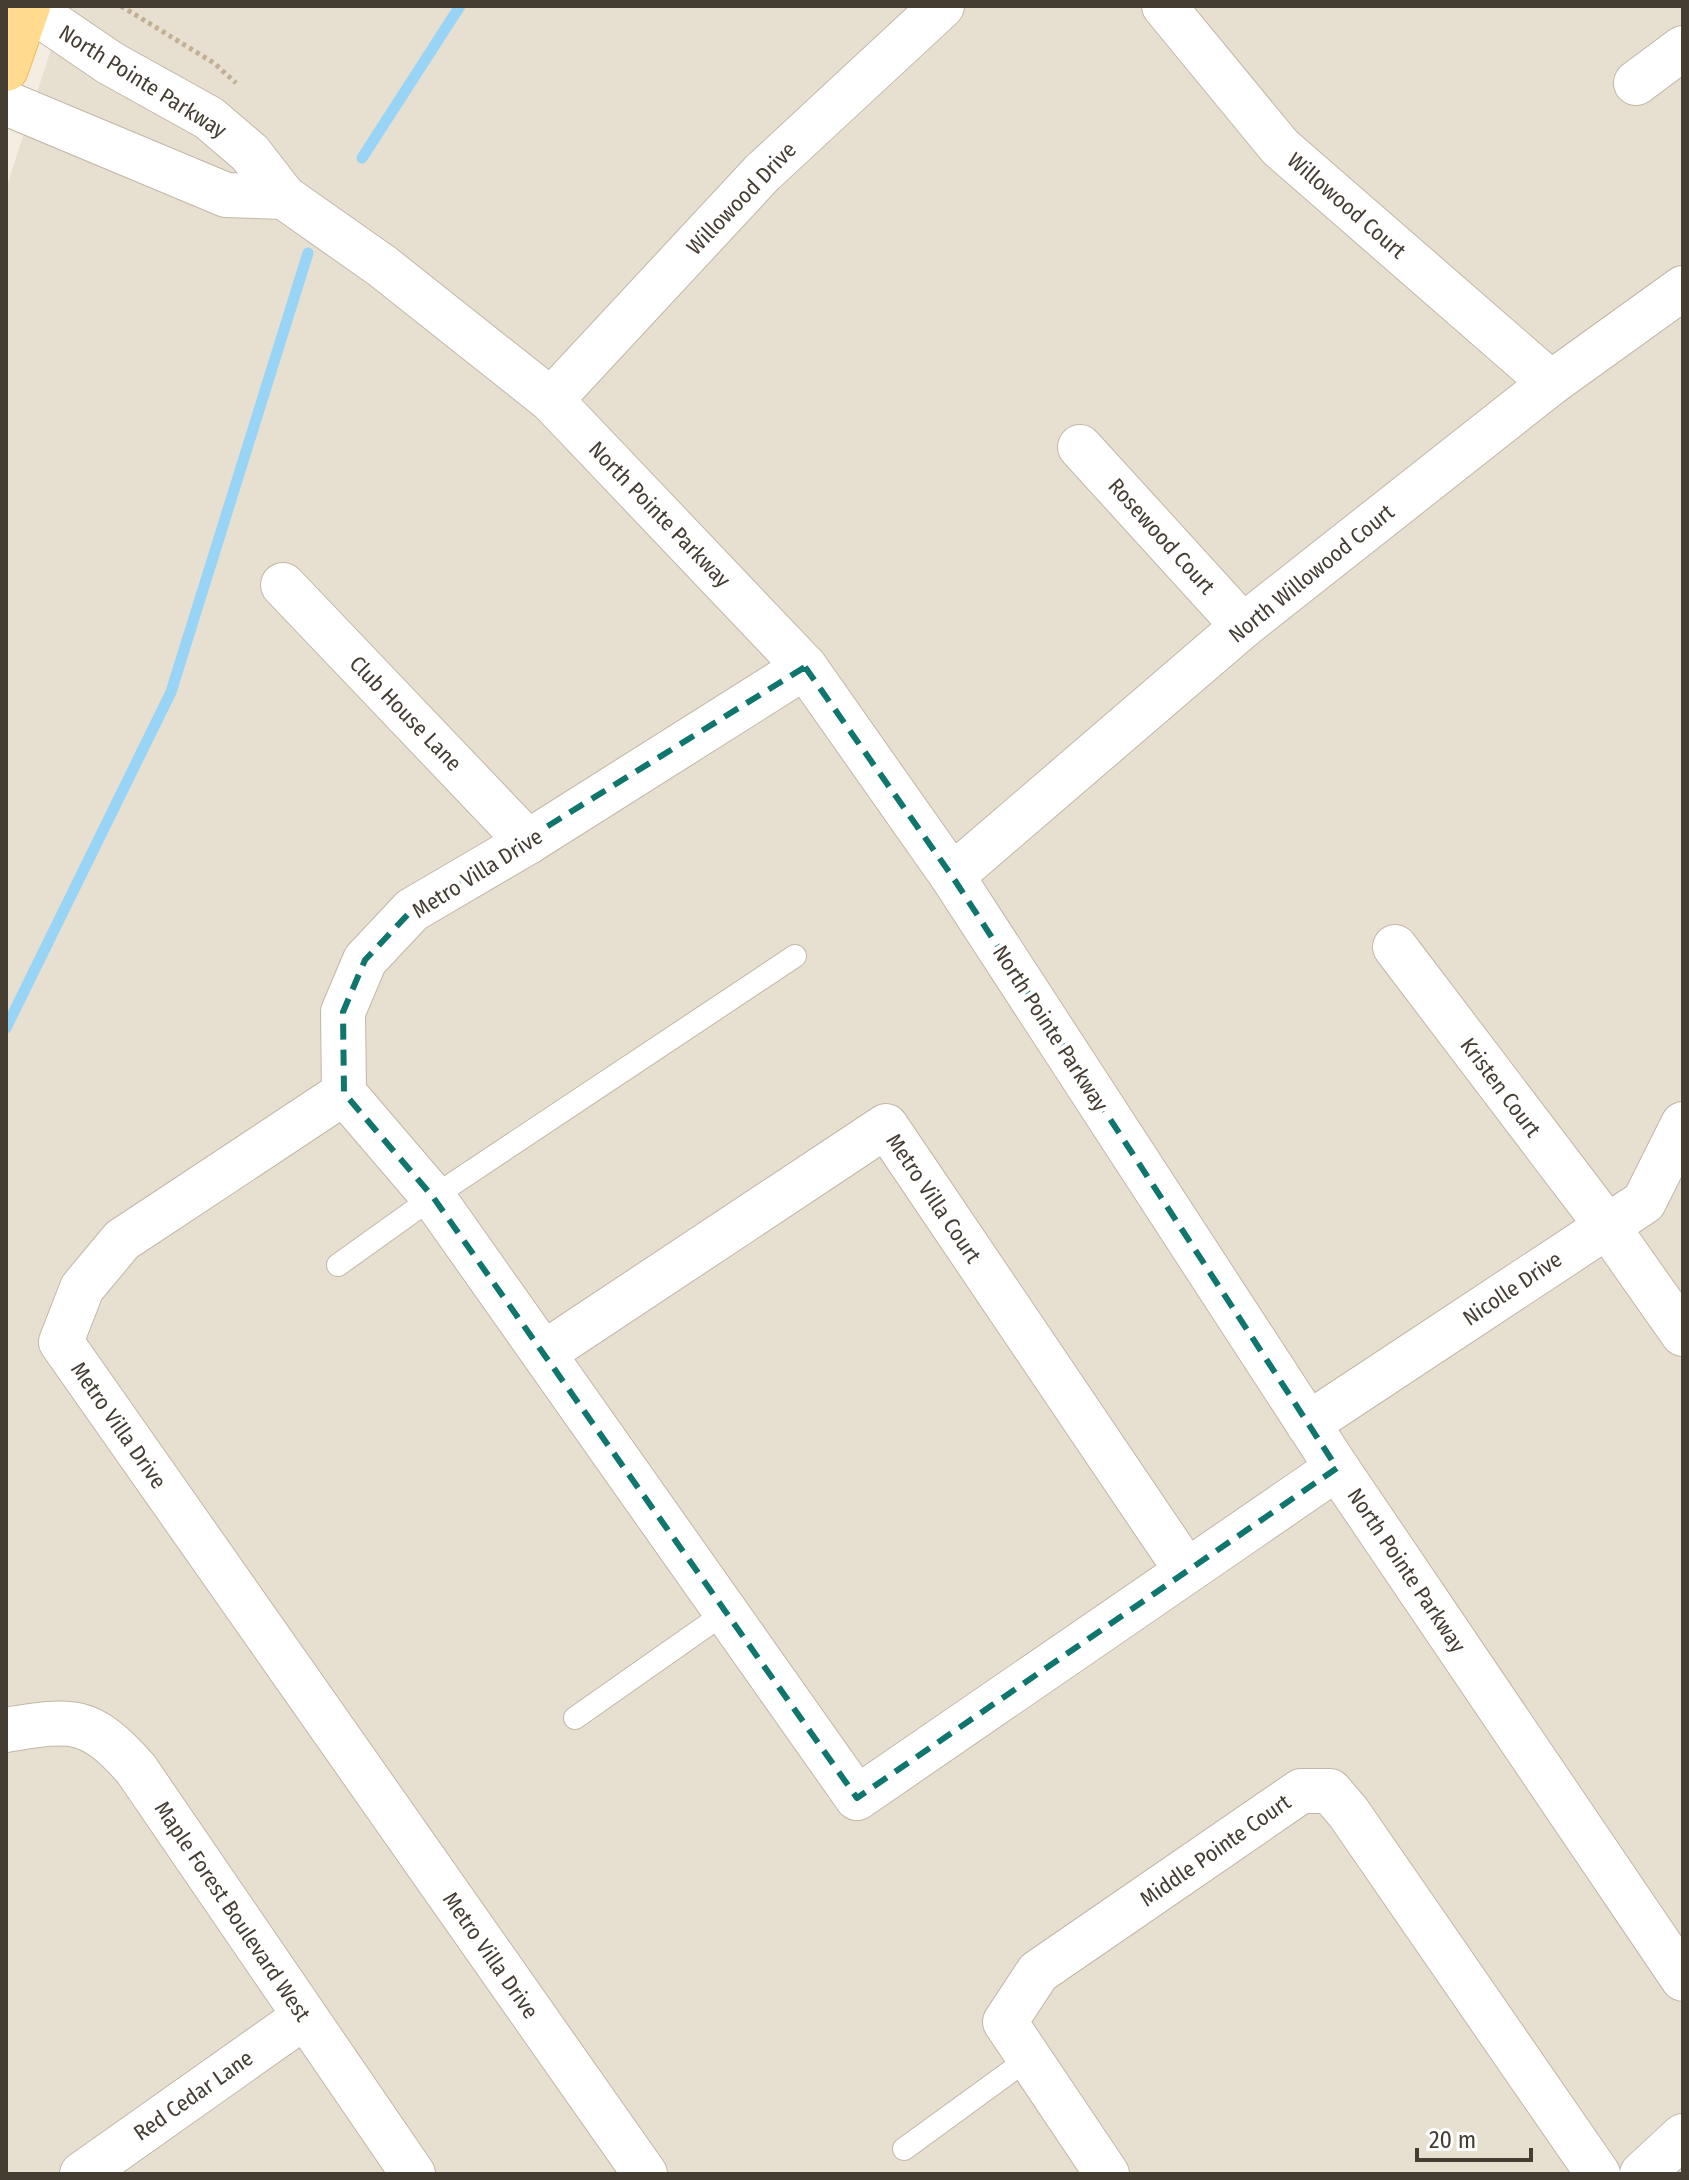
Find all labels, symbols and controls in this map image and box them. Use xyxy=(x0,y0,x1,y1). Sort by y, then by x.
street label: North Pointe Parkway xyxy=(54,19,232,144)
street label: Willowood Drive xyxy=(681,136,802,260)
street label: Willowood Court xyxy=(1282,147,1412,265)
street label: North Pointe Parkway xyxy=(583,436,736,593)
street label: Rosewood Court xyxy=(1103,473,1221,600)
street label: North Willowood Court xyxy=(1223,498,1400,648)
street label: Club House Lane xyxy=(344,650,467,777)
street label: Metro Villa Drive xyxy=(407,823,547,924)
street label: North Pointe Parkway xyxy=(987,940,1114,1116)
street label: Kristen Court xyxy=(1454,1032,1547,1143)
street label: Metro Villa Court xyxy=(880,1128,987,1269)
street label: Nicolle Drive xyxy=(1458,1245,1567,1331)
street label: Metro Villa Drive xyxy=(65,1357,172,1494)
street label: North Pointe Parkway xyxy=(1342,1483,1472,1658)
street label: Middle Pointe Court xyxy=(1135,1788,1296,1912)
street label: Maple Forest Boulevard West xyxy=(149,1796,317,2027)
street label: Metro Villa Drive xyxy=(437,1887,544,2024)
street label: Red Cedar Lane xyxy=(128,2044,258,2146)
scale bar xyxy=(1417,2112,1531,2162)
text: 20 m xyxy=(1429,2126,1476,2154)

